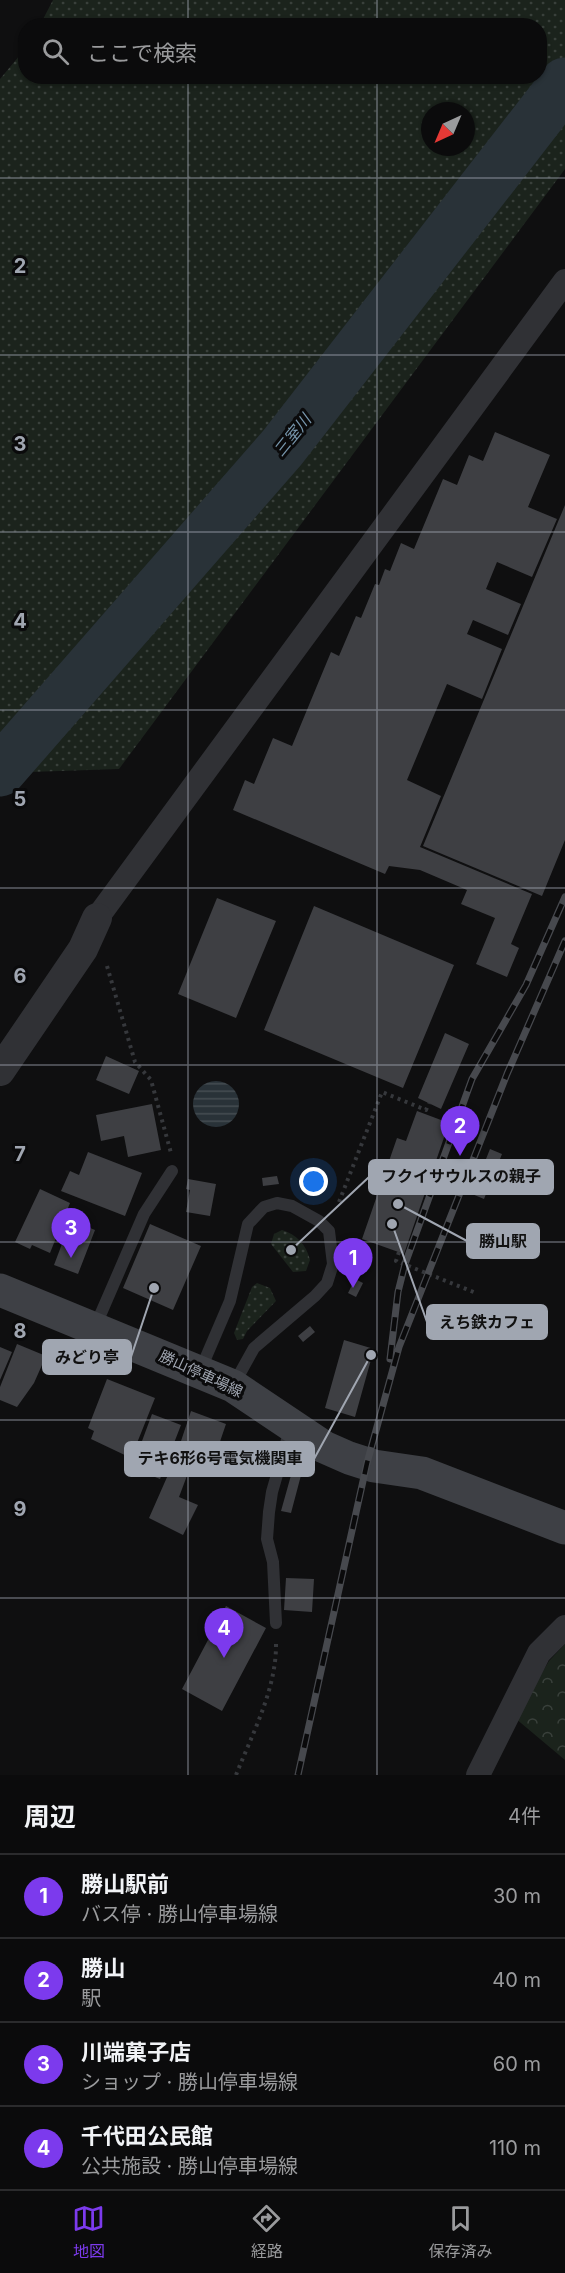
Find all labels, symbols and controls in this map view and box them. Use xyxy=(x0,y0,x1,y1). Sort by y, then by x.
search box xyxy=(18,18,547,84)
icon: search xyxy=(39,35,72,68)
text: ここで検索 xyxy=(87,40,197,66)
north arrow xyxy=(421,102,475,156)
text: 2 xyxy=(14,254,26,278)
water label: 三室川 xyxy=(269,409,316,460)
text: 3 xyxy=(14,432,26,456)
text: 4 xyxy=(13,609,27,633)
text: 5 xyxy=(14,787,26,811)
text: 6 xyxy=(14,964,27,988)
pin: 2 xyxy=(440,1106,480,1156)
text: 7 xyxy=(14,1142,26,1166)
callout: フクイサウルスの親子 xyxy=(369,1160,553,1194)
text: フクイサウルスの親子 xyxy=(381,1166,541,1186)
your location xyxy=(299,1167,328,1196)
pin: 3 xyxy=(52,1208,90,1258)
callout: 勝山駅 xyxy=(467,1224,539,1258)
text: 勝山駅 xyxy=(479,1231,527,1251)
pin: 1 xyxy=(334,1238,372,1288)
callout: えち鉄カフェ xyxy=(427,1305,547,1339)
text: えち鉄カフェ xyxy=(439,1312,535,1332)
text: 8 xyxy=(13,1319,27,1343)
callout: みどり亭 xyxy=(43,1340,131,1374)
street label: 勝山停車場線 xyxy=(156,1346,246,1401)
text: みどり亭 xyxy=(55,1347,119,1367)
callout: テキ6形6号電気機関車 xyxy=(125,1442,314,1476)
text: テキ6形6号電気機関車 xyxy=(138,1448,302,1468)
text: 9 xyxy=(14,1497,27,1521)
pin: 4 xyxy=(204,1608,244,1658)
text: 周辺 xyxy=(24,1801,76,1832)
text: 4件 xyxy=(508,1804,541,1828)
text: 勝山駅前 xyxy=(81,1871,169,1897)
text: 1 xyxy=(39,1884,48,1908)
text: 30 m xyxy=(493,1884,541,1908)
text: バス停 · 勝山停車場線 xyxy=(81,1902,278,1926)
text: 勝山 xyxy=(81,1955,125,1981)
text: 2 xyxy=(37,1968,50,1992)
text: 40 m xyxy=(492,1968,541,1992)
text: 駅 xyxy=(81,1986,101,2010)
text: 川端菓子店 xyxy=(81,2039,191,2065)
text: 3 xyxy=(37,2052,50,2076)
text: 60 m xyxy=(493,2052,541,2076)
text: ショップ · 勝山停車場線 xyxy=(81,2070,298,2094)
text: 千代田公民館 xyxy=(81,2123,213,2149)
text: 4 xyxy=(37,2136,50,2160)
text: 110 m xyxy=(489,2136,541,2160)
text: 公共施設 · 勝山停車場線 xyxy=(81,2154,298,2178)
tab: 地図 xyxy=(72,2202,105,2262)
tab: 経路 xyxy=(250,2202,283,2262)
tab: 保存済み xyxy=(428,2202,492,2262)

